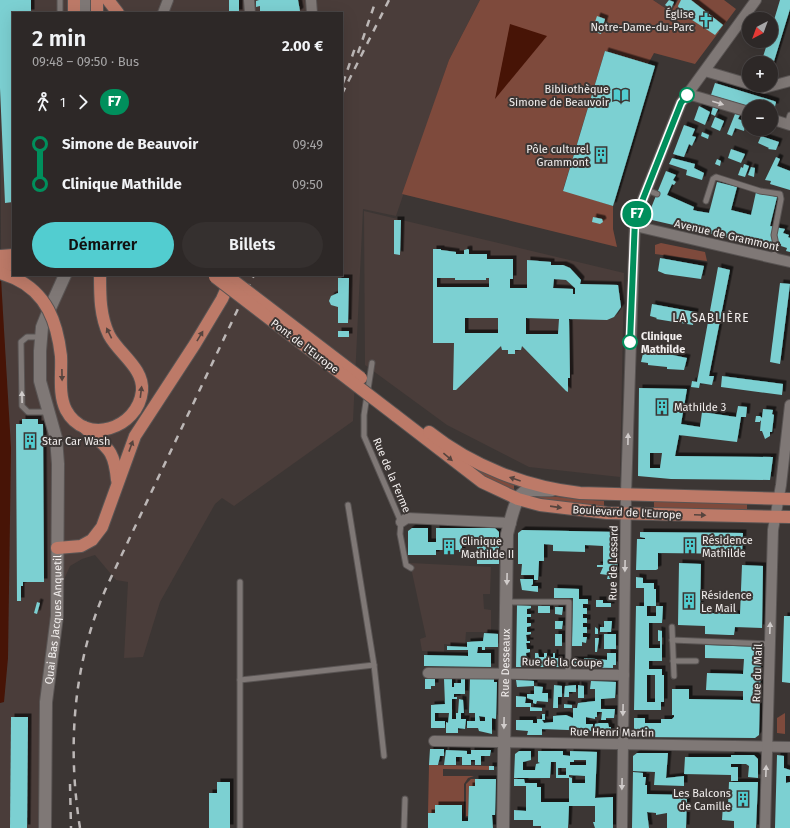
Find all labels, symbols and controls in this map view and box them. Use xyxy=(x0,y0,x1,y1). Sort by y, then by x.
place label: Église Notre-Dame-du-Parc xyxy=(591,7,694,34)
church icon: Église Notre-Dame-du-Parc xyxy=(697,11,715,29)
north arrow xyxy=(742,12,778,48)
map controls xyxy=(742,12,778,136)
text: 2 min xyxy=(32,25,86,52)
text: 2.00 € xyxy=(282,37,323,55)
text: 09:48 – 09:50 · Bus xyxy=(32,54,139,69)
button: + xyxy=(742,56,778,92)
place label: Bibliothèque Simone de Beauvoir xyxy=(509,83,610,109)
library icon: Bibliothèque Simone de Beauvoir xyxy=(612,86,630,104)
unlabelled marker xyxy=(679,87,695,103)
icon: walk xyxy=(32,91,54,113)
icon: forward xyxy=(72,91,94,113)
text: F7 xyxy=(108,93,121,110)
text: 1 xyxy=(60,95,66,110)
one-way arrow xyxy=(713,100,725,106)
button: − xyxy=(742,100,778,136)
text: Simone de Beauvoir xyxy=(62,135,198,153)
text: 09:49 xyxy=(293,137,323,152)
place label: Pôle culturel Grammont xyxy=(526,143,589,169)
building icon: Pôle culturel Grammont xyxy=(592,146,610,164)
text: Clinique Mathilde xyxy=(62,175,182,193)
text: 09:50 xyxy=(292,177,323,192)
line badge: F7 xyxy=(619,201,655,227)
text: F7 xyxy=(630,205,644,222)
street label: Avenue de Grammont xyxy=(673,217,781,254)
button: Démarrer xyxy=(32,222,174,268)
button: Billets xyxy=(182,222,323,268)
district label: LA SABLIÈRE xyxy=(672,310,750,325)
street label: Pont de l'Europe xyxy=(268,317,341,376)
one-way arrow xyxy=(106,328,112,339)
one-way arrow xyxy=(196,330,203,342)
place label: Clinique Mathilde xyxy=(641,330,685,356)
marker: Clinique Mathilde xyxy=(622,334,638,350)
one-way arrow xyxy=(59,369,65,382)
one-way arrow xyxy=(138,386,144,399)
one-way arrow xyxy=(19,390,25,403)
building icon: Mathilde 3 xyxy=(653,398,671,416)
place label: Mathilde 3 xyxy=(674,401,726,414)
building icon: Star Car Wash xyxy=(21,432,39,450)
one-way arrow xyxy=(625,432,631,445)
place label: Star Car Wash xyxy=(42,435,110,448)
street label: Rue de la Ferme xyxy=(370,436,413,515)
one-way arrow xyxy=(128,440,134,452)
one-way arrow xyxy=(442,452,453,461)
one-way arrow xyxy=(509,476,521,482)
street label: Boulevard de l'Europe xyxy=(572,503,682,522)
one-way arrow xyxy=(550,504,562,510)
one-way arrow xyxy=(694,512,707,518)
street label: Rue de Lessard xyxy=(606,525,621,601)
place label: Résidence Mathilde xyxy=(702,534,753,560)
place label: Clinique Mathilde II xyxy=(461,535,514,561)
building icon: Résidence Mathilde xyxy=(681,537,699,555)
building icon: Clinique Mathilde II xyxy=(440,538,458,556)
street label: Quai Bas Jacques Anquetil xyxy=(42,555,64,685)
one-way arrow xyxy=(622,560,628,573)
one-way arrow xyxy=(504,573,510,586)
place label: Résidence Le Mail xyxy=(701,589,752,615)
building icon: Résidence Le Mail xyxy=(680,592,698,610)
one-way arrow xyxy=(767,621,773,634)
street label: Rue Desseaux xyxy=(499,628,513,698)
street label: Rue du Mail xyxy=(750,643,765,703)
street label: Rue de la Coupe xyxy=(521,655,603,670)
one-way arrow xyxy=(620,704,626,717)
one-way arrow xyxy=(501,717,507,730)
street label: Rue Henri Martin xyxy=(570,725,654,740)
one-way arrow xyxy=(763,764,769,777)
one-way arrow xyxy=(619,778,625,791)
place label: Les Balcons de Camille xyxy=(673,787,731,813)
building icon: Les Balcons de Camille xyxy=(734,790,752,808)

